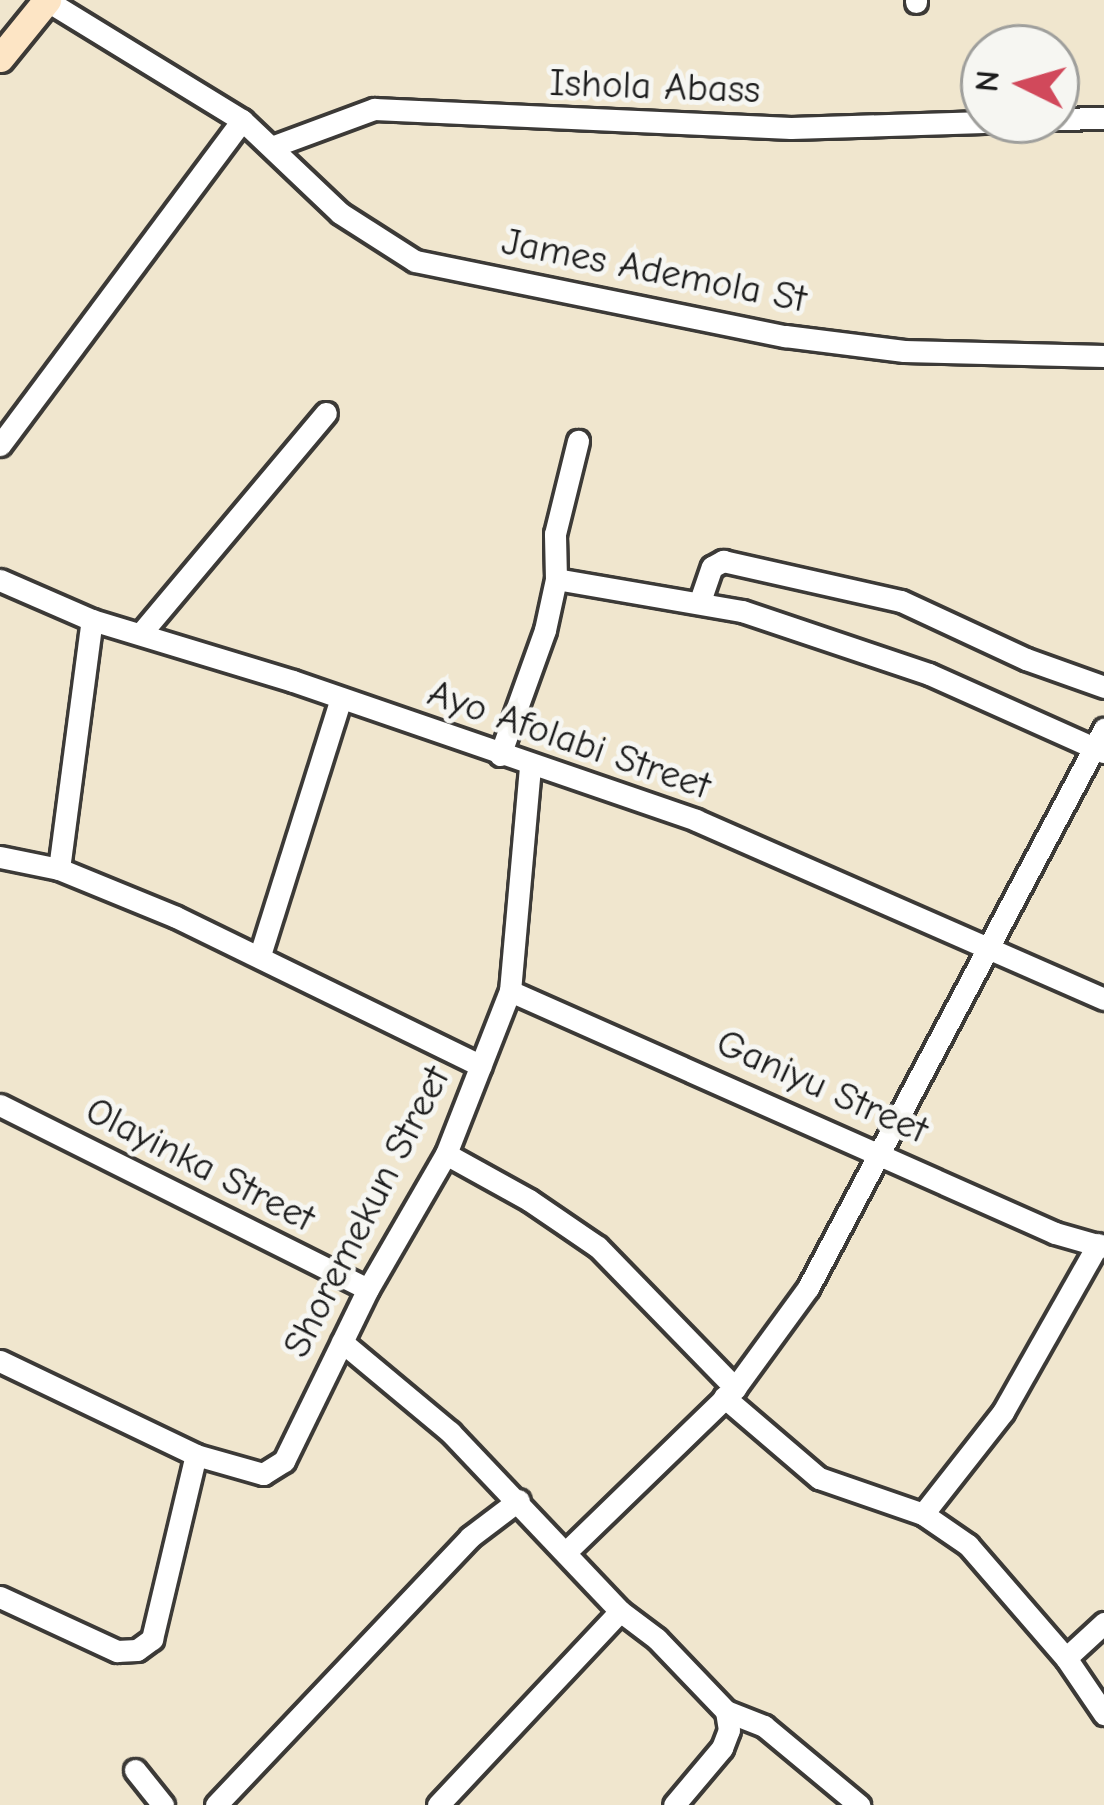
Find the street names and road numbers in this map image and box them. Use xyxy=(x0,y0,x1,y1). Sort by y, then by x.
street label: Ishola Abass xyxy=(549,60,761,114)
street label: James Ademola St xyxy=(498,219,810,323)
street label: Ayo Afolabi Street xyxy=(422,670,716,810)
street label: Ganiyu Street xyxy=(709,1020,935,1154)
street label: Shoremekun Street xyxy=(273,1059,461,1365)
street label: Olayinka Street xyxy=(78,1087,322,1243)

